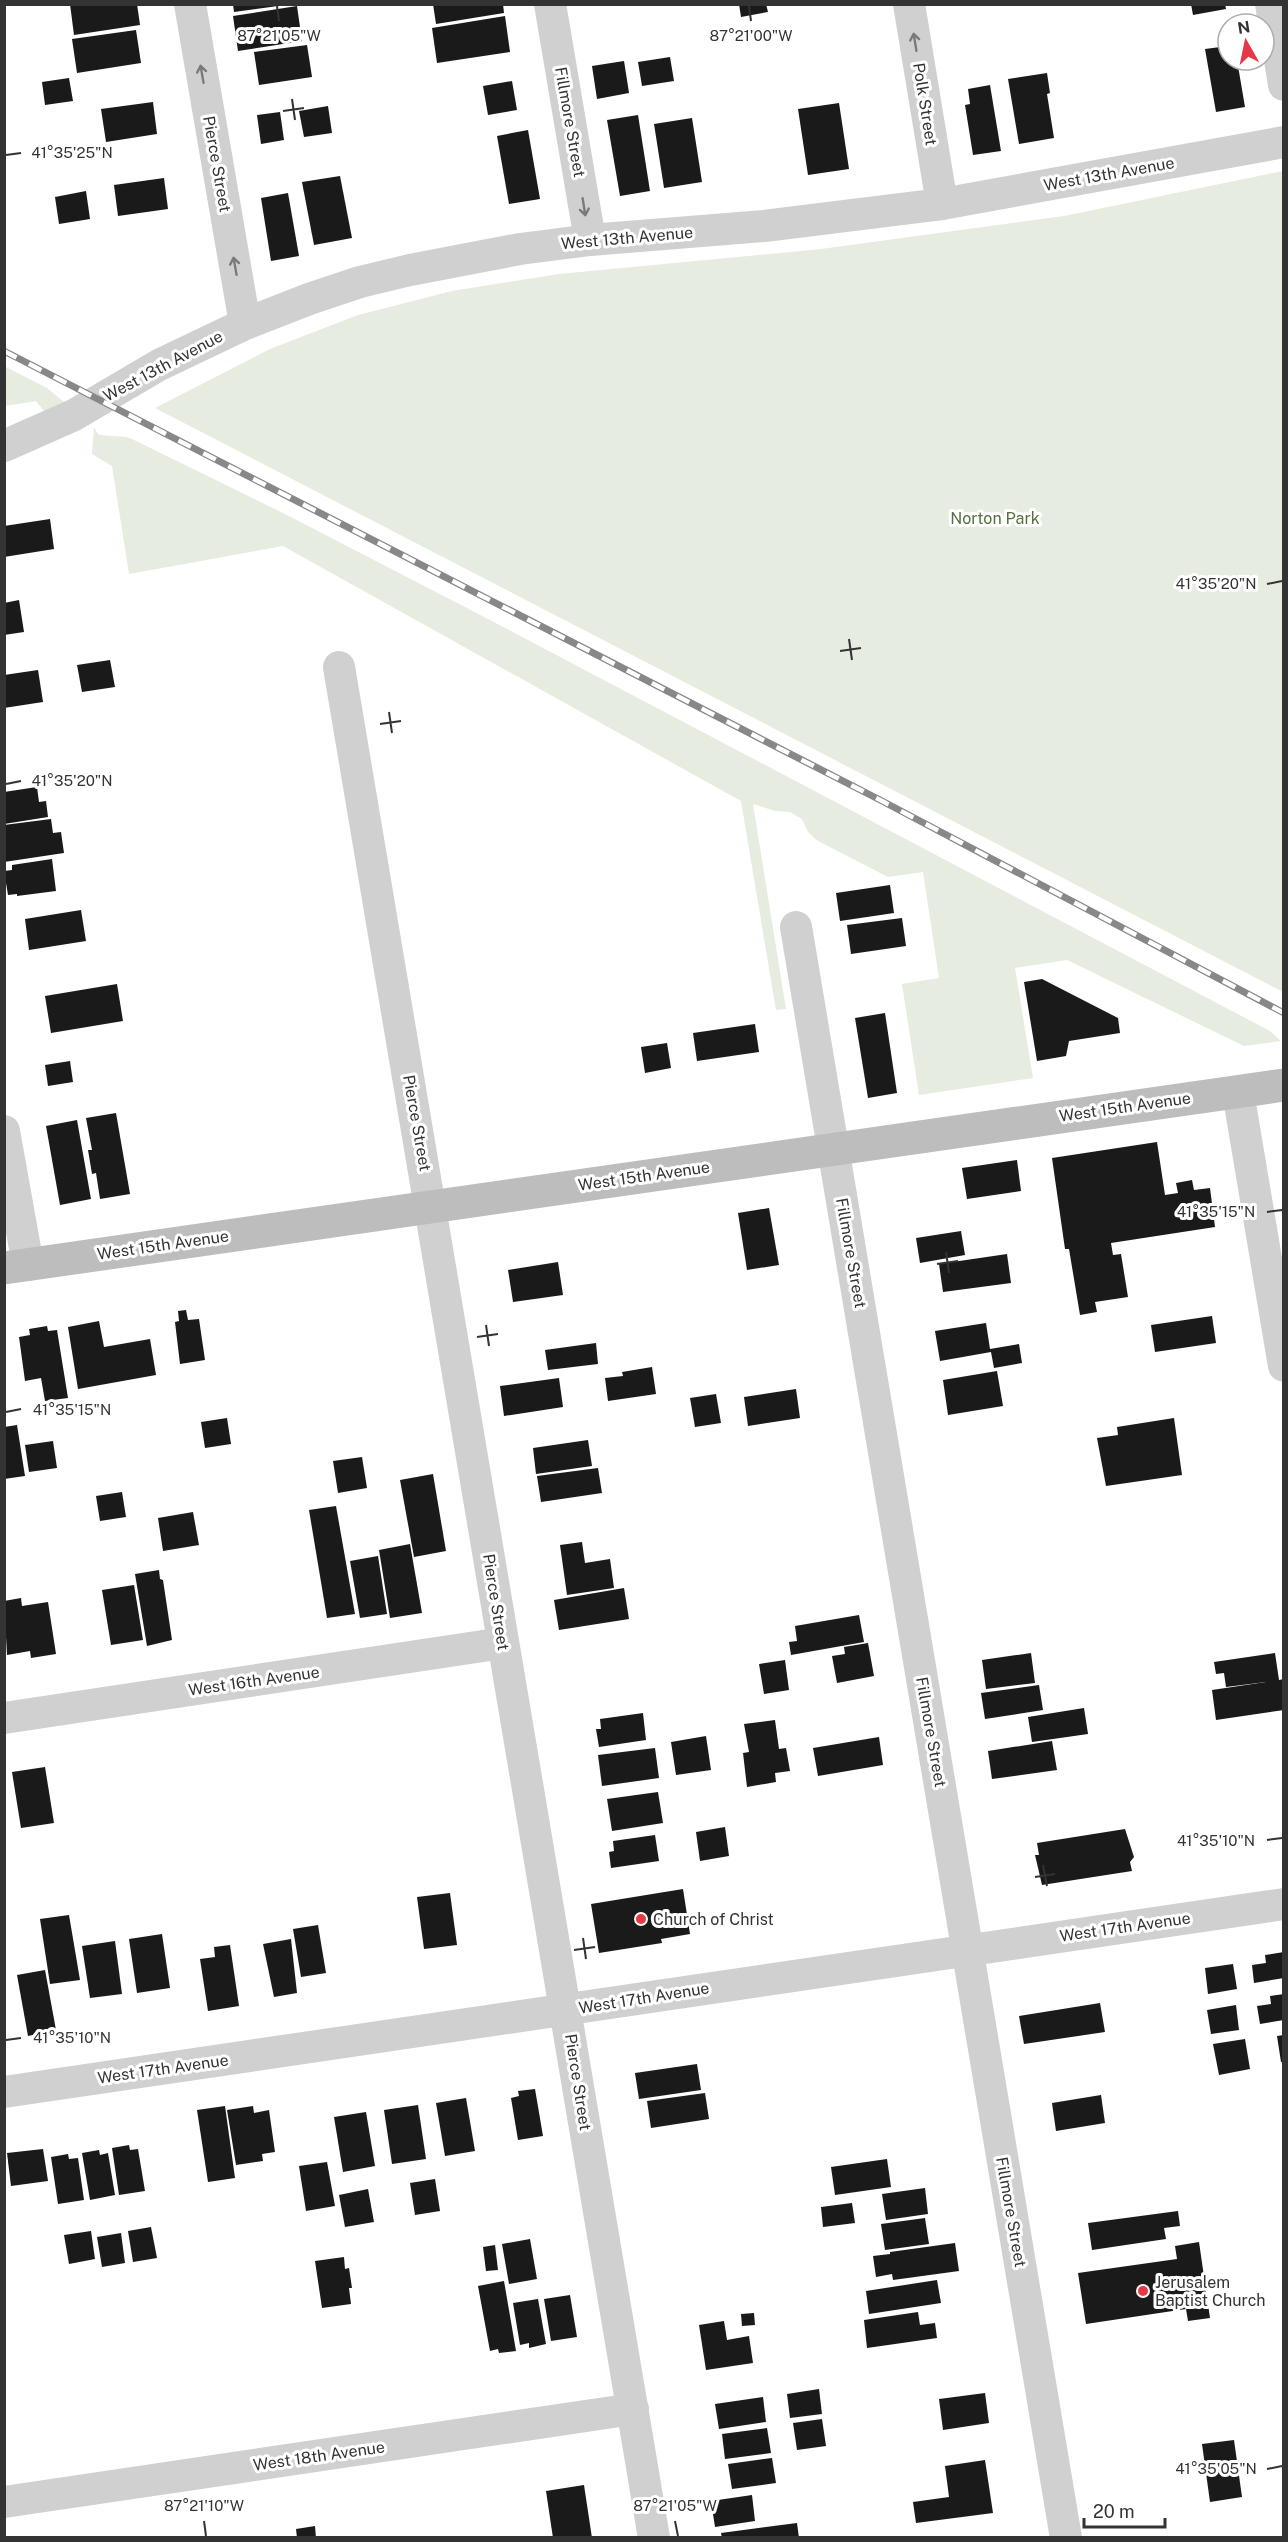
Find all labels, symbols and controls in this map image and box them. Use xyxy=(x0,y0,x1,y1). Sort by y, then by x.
north arrow xyxy=(1216,12,1276,72)
text: N xyxy=(1236,17,1251,38)
text: 87°21'05"W xyxy=(237,27,321,44)
text: 87°21'00"W xyxy=(709,27,793,44)
one-way arrow xyxy=(909,33,920,53)
street label: Polk Street xyxy=(909,61,941,147)
one-way arrow xyxy=(196,65,207,85)
street label: Fillmore Street xyxy=(551,65,589,179)
street label: Pierce Street xyxy=(199,114,235,214)
text: 41°35'25"N xyxy=(31,144,113,161)
street label: West 13th Avenue xyxy=(1042,153,1176,195)
one-way arrow xyxy=(579,197,590,217)
street label: West 13th Avenue xyxy=(560,223,694,253)
one-way arrow xyxy=(230,257,241,277)
street label: West 13th Avenue xyxy=(100,327,226,405)
park label: Norton Park xyxy=(950,509,1040,528)
text: 41°35'20"N xyxy=(1175,575,1257,592)
text: 41°35'20"N xyxy=(31,772,113,789)
street label: Pierce Street xyxy=(399,1073,435,1173)
street label: West 15th Avenue xyxy=(1058,1088,1192,1126)
street label: West 15th Avenue xyxy=(577,1157,711,1195)
street label: Fillmore Street xyxy=(832,1196,870,1310)
text: 41°35'15"N xyxy=(1177,1203,1255,1220)
street label: West 15th Avenue xyxy=(96,1226,230,1264)
text: 41°35'15"N xyxy=(33,1401,111,1418)
street label: Pierce Street xyxy=(479,1552,513,1652)
street label: West 16th Avenue xyxy=(187,1662,321,1700)
street label: Fillmore Street xyxy=(912,1675,950,1789)
text: 41°35'10"N xyxy=(1177,1832,1255,1849)
street label: West 17th Avenue xyxy=(1058,1908,1192,1946)
place label: Church of Christ xyxy=(653,1910,774,1929)
marker: Church of Christ xyxy=(634,1912,648,1926)
street label: West 17th Avenue xyxy=(577,1978,711,2018)
text: 41°35'10"N xyxy=(33,2029,111,2046)
street label: Pierce Street xyxy=(561,2032,595,2132)
street label: West 17th Avenue xyxy=(96,2050,230,2088)
street label: Fillmore Street xyxy=(992,2155,1030,2269)
place label: Jerusalem Baptist Church xyxy=(1155,2273,1266,2310)
marker: Jerusalem Baptist Church xyxy=(1136,2284,1150,2298)
street label: West 18th Avenue xyxy=(252,2437,386,2475)
text: 41°35'05"N xyxy=(1175,2460,1257,2477)
scale bar xyxy=(1084,2491,1165,2529)
text: 87°21'10"W xyxy=(164,2497,244,2514)
text: 87°21'05"W xyxy=(633,2497,717,2514)
text: 20 m xyxy=(1093,2501,1135,2522)

